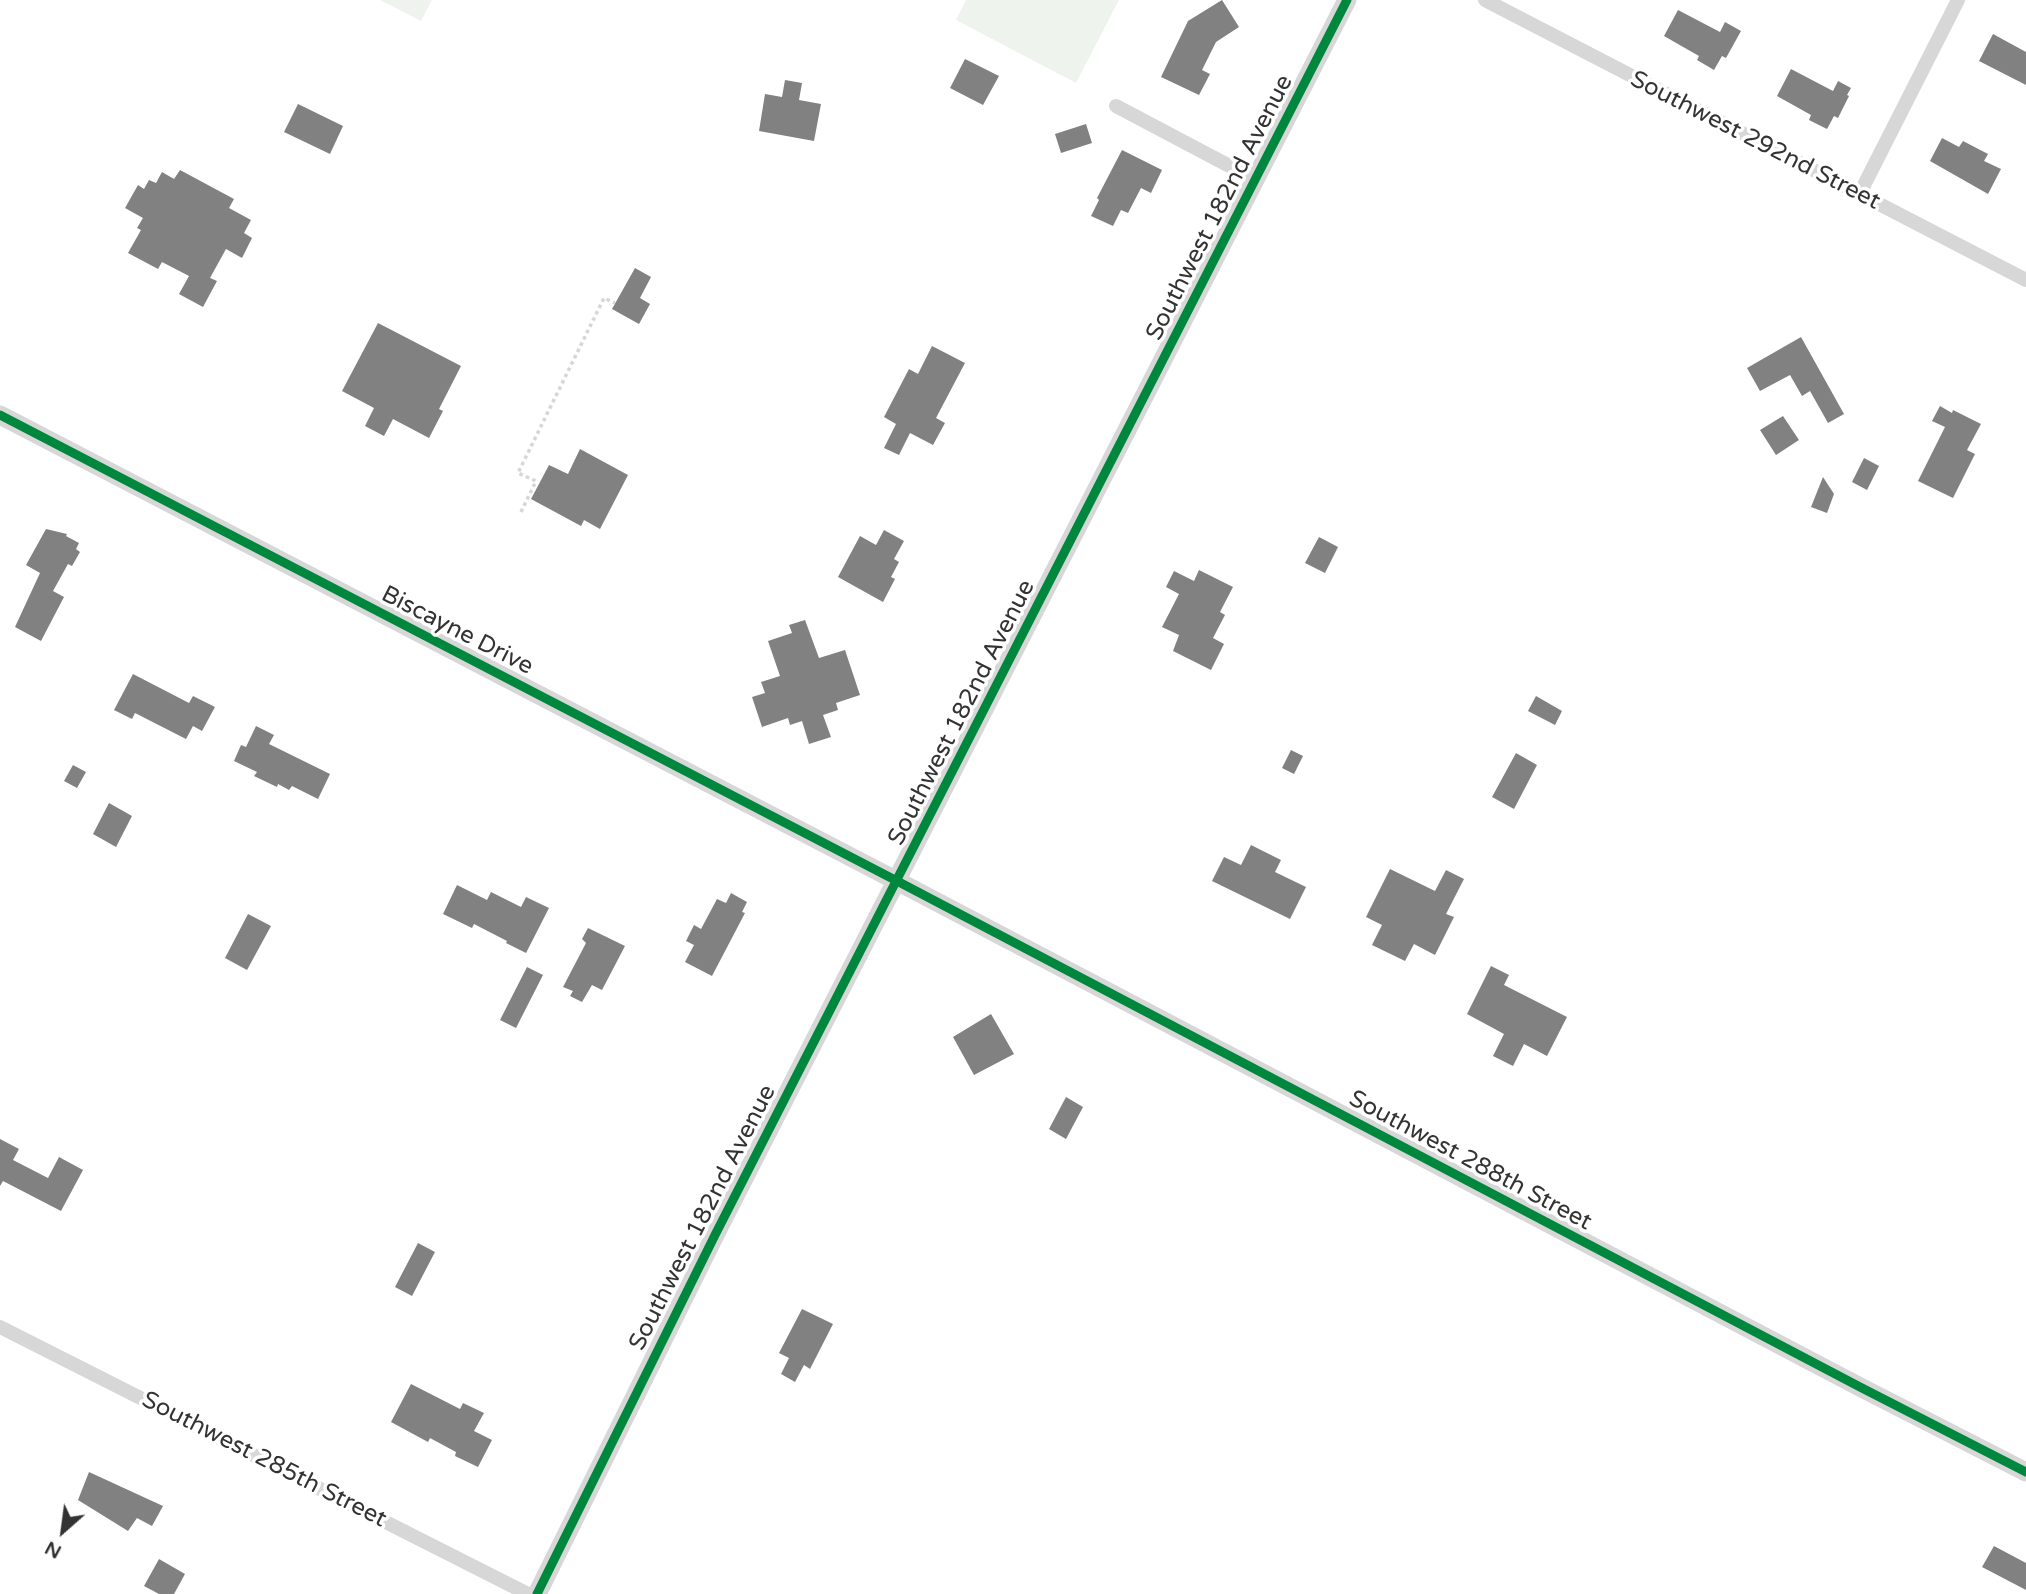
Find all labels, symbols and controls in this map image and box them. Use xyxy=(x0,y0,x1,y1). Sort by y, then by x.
street label: Southwest 292nd Street xyxy=(1625,65,1885,217)
street label: Southwest 182nd Avenue xyxy=(1140,71,1300,345)
street label: Southwest 182nd Avenue xyxy=(882,576,1042,850)
street label: Biscayne Drive xyxy=(376,580,538,682)
street label: Southwest 182nd Avenue xyxy=(623,1081,783,1355)
street label: Southwest 288th Street xyxy=(1344,1085,1596,1237)
street label: Southwest 285th Street xyxy=(137,1386,391,1534)
north arrow xyxy=(28,1496,98,1566)
text: N xyxy=(41,1536,65,1563)

